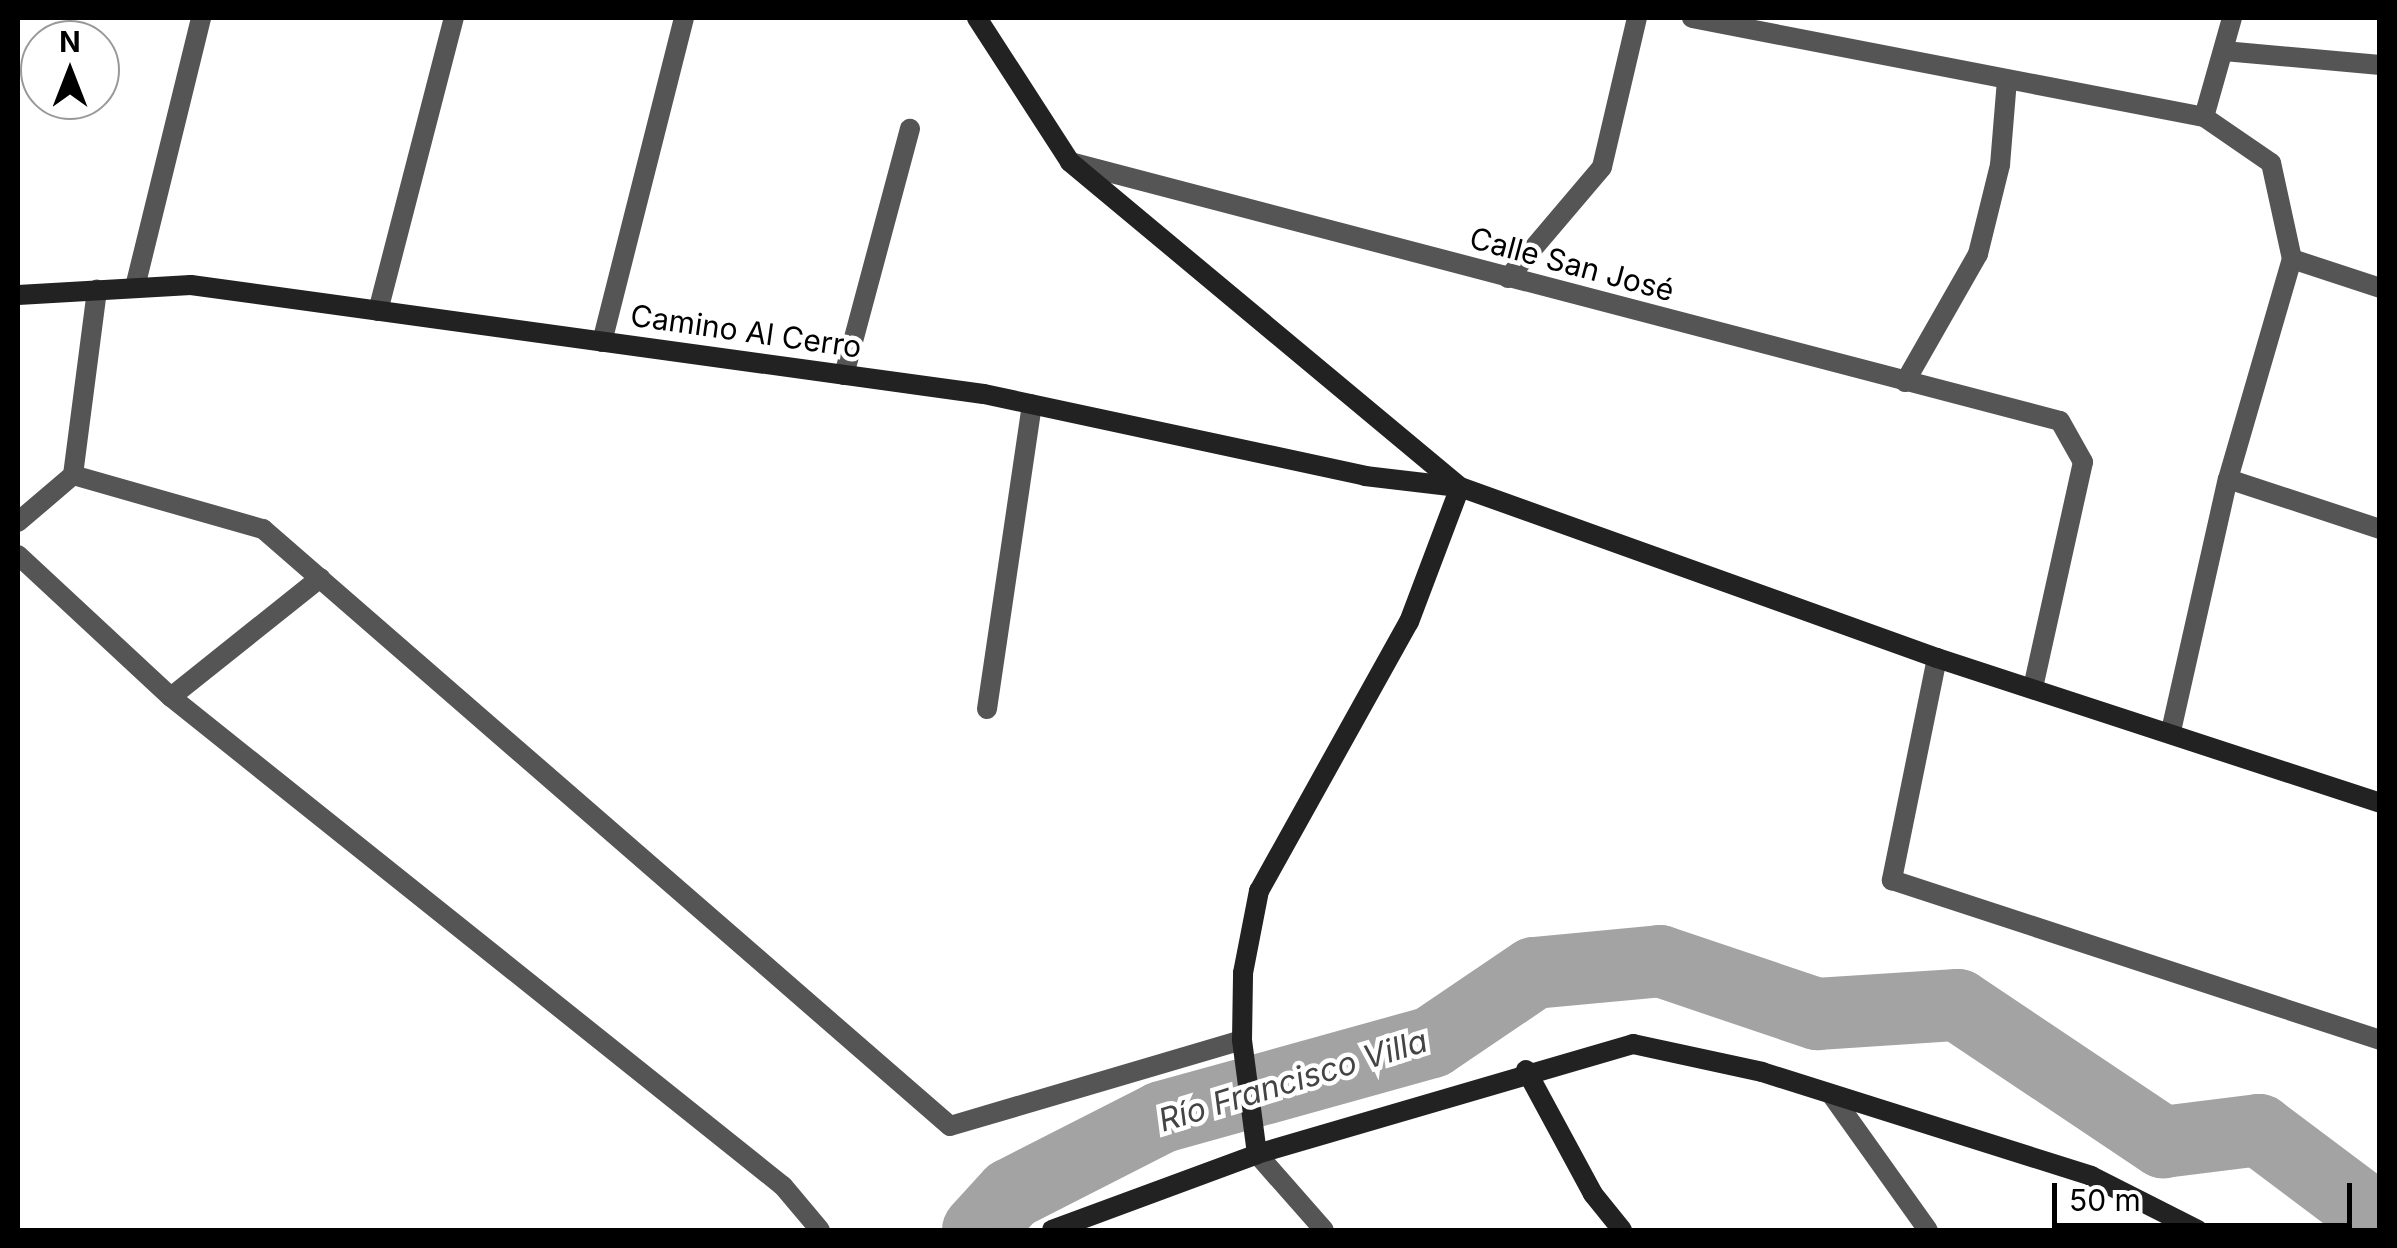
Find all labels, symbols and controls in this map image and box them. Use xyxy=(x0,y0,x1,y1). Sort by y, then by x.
north arrow xyxy=(20,20,120,120)
text: N xyxy=(59,25,81,59)
street label: Calle San José xyxy=(1466,219,1678,309)
street label: Camino Al Cerro xyxy=(628,297,864,365)
water label: Río Francisco Villa xyxy=(1154,1022,1432,1140)
scale bar xyxy=(2057,1163,2357,1225)
text: 50 m xyxy=(2069,1182,2141,1218)

